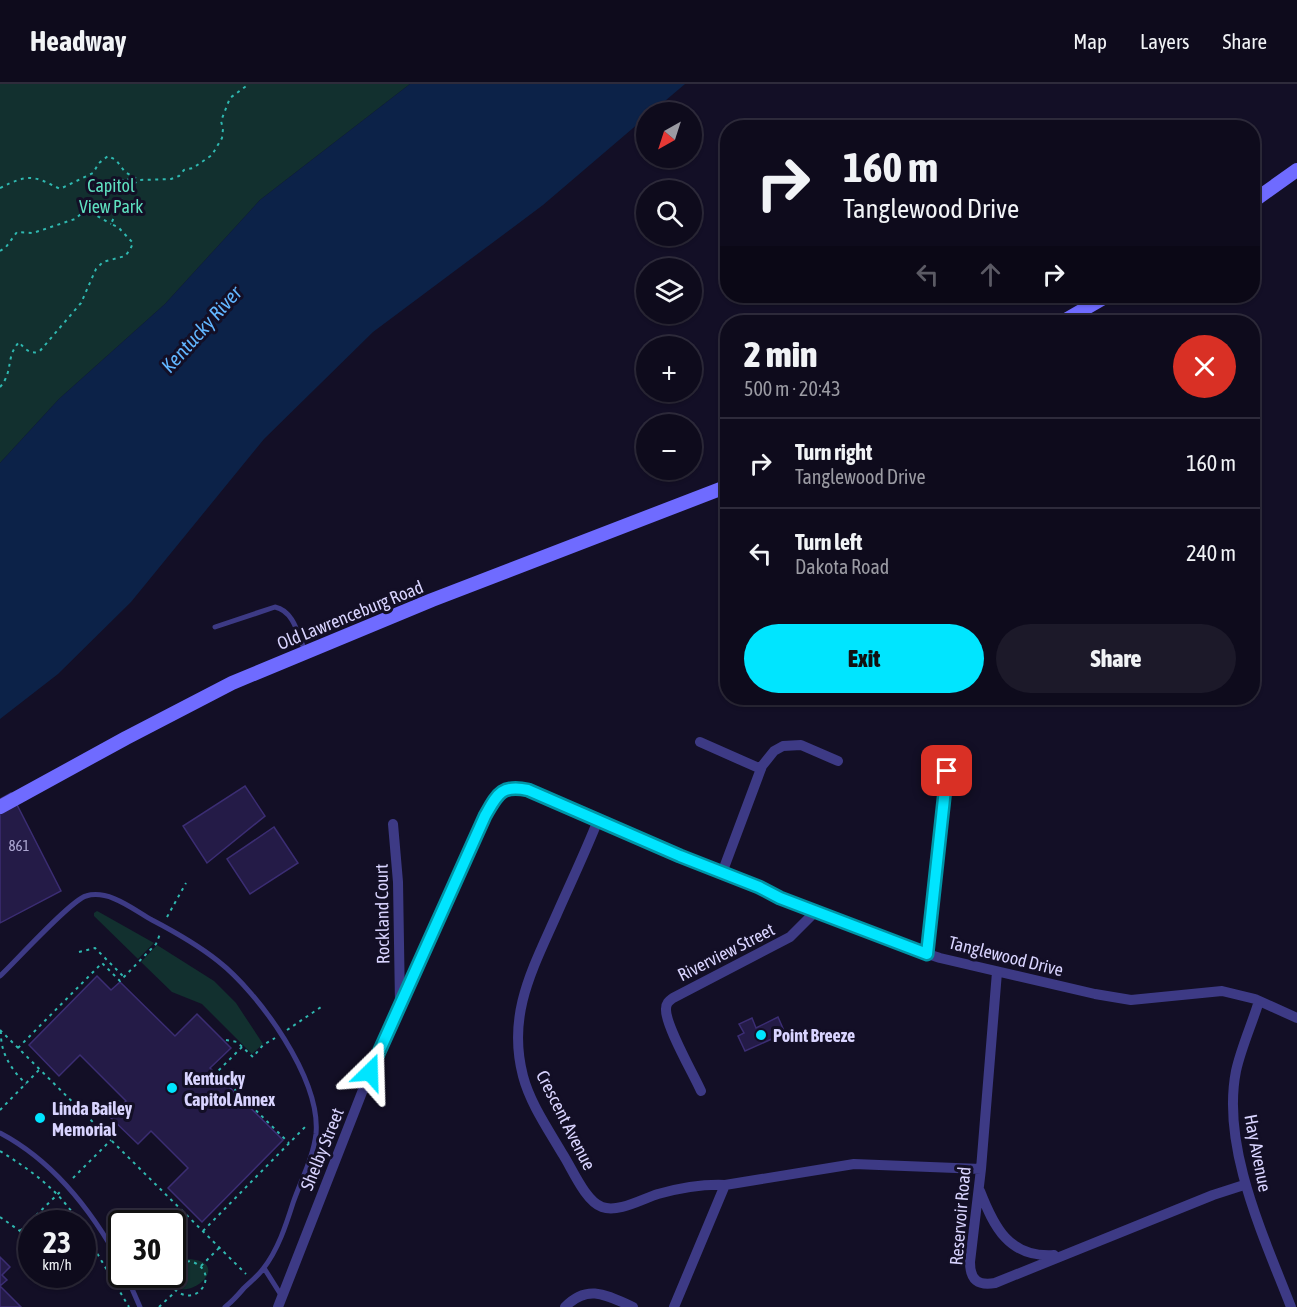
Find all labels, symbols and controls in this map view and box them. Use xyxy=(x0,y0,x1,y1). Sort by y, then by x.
text: Headway xyxy=(30,25,126,57)
text: Map xyxy=(1073,29,1107,53)
text: Layers xyxy=(1140,29,1190,53)
text: Share xyxy=(1223,29,1267,53)
north arrow xyxy=(636,102,702,168)
map controls xyxy=(636,102,702,480)
text: 160 m xyxy=(843,143,938,191)
icon: right xyxy=(744,144,822,222)
park label: Capitol View Park xyxy=(79,175,143,217)
button: search xyxy=(636,180,702,246)
text: Tanglewood Drive xyxy=(843,193,1019,224)
button: layers xyxy=(636,258,702,324)
icon: left xyxy=(911,258,944,291)
icon: ahead xyxy=(974,258,1007,291)
icon: right xyxy=(1037,258,1070,291)
water label: Kentucky River xyxy=(156,280,247,377)
text: 2 min xyxy=(744,333,818,375)
button: close xyxy=(1173,335,1236,398)
button: + xyxy=(636,336,702,402)
text: 500 m · 20:43 xyxy=(744,377,841,400)
button: − xyxy=(636,414,702,480)
text: Turn right xyxy=(795,439,872,465)
icon: right xyxy=(744,447,777,480)
text: 160 m xyxy=(1186,450,1236,476)
text: Tanglewood Drive xyxy=(795,465,926,488)
text: Turn left xyxy=(795,529,862,555)
icon: left xyxy=(744,537,777,570)
text: 240 m xyxy=(1186,540,1236,566)
text: Dakota Road xyxy=(795,555,889,578)
street label: Old Lawrenceburg Road xyxy=(274,576,426,654)
button: Exit xyxy=(744,624,984,693)
button: Share xyxy=(996,624,1236,693)
pin xyxy=(921,745,972,796)
icon: arrive xyxy=(930,754,963,787)
house number: 861 xyxy=(8,837,30,854)
street label: Rockland Court xyxy=(371,864,393,964)
street label: Riverview Street xyxy=(674,919,778,985)
street label: Tanglewood Drive xyxy=(946,932,1066,980)
place label: Point Breeze xyxy=(773,1025,855,1046)
marker: Point Breeze xyxy=(754,1028,768,1042)
position arrow xyxy=(338,1040,402,1104)
street label: Crescent Avenue xyxy=(532,1067,600,1173)
place label: Kentucky Capitol Annex xyxy=(184,1068,276,1110)
marker: Kentucky Capitol Annex xyxy=(165,1081,179,1095)
place label: Linda Bailey Memorial xyxy=(52,1098,133,1140)
street label: Shelby Street xyxy=(296,1105,348,1193)
marker: Linda Bailey Memorial xyxy=(33,1111,47,1125)
street label: Hay Avenue xyxy=(1240,1112,1276,1194)
street label: Reservoir Road xyxy=(945,1166,975,1266)
speed limit sign: 30 xyxy=(108,1210,186,1288)
text: 23 xyxy=(43,1225,71,1259)
text: km/h xyxy=(42,1256,72,1273)

